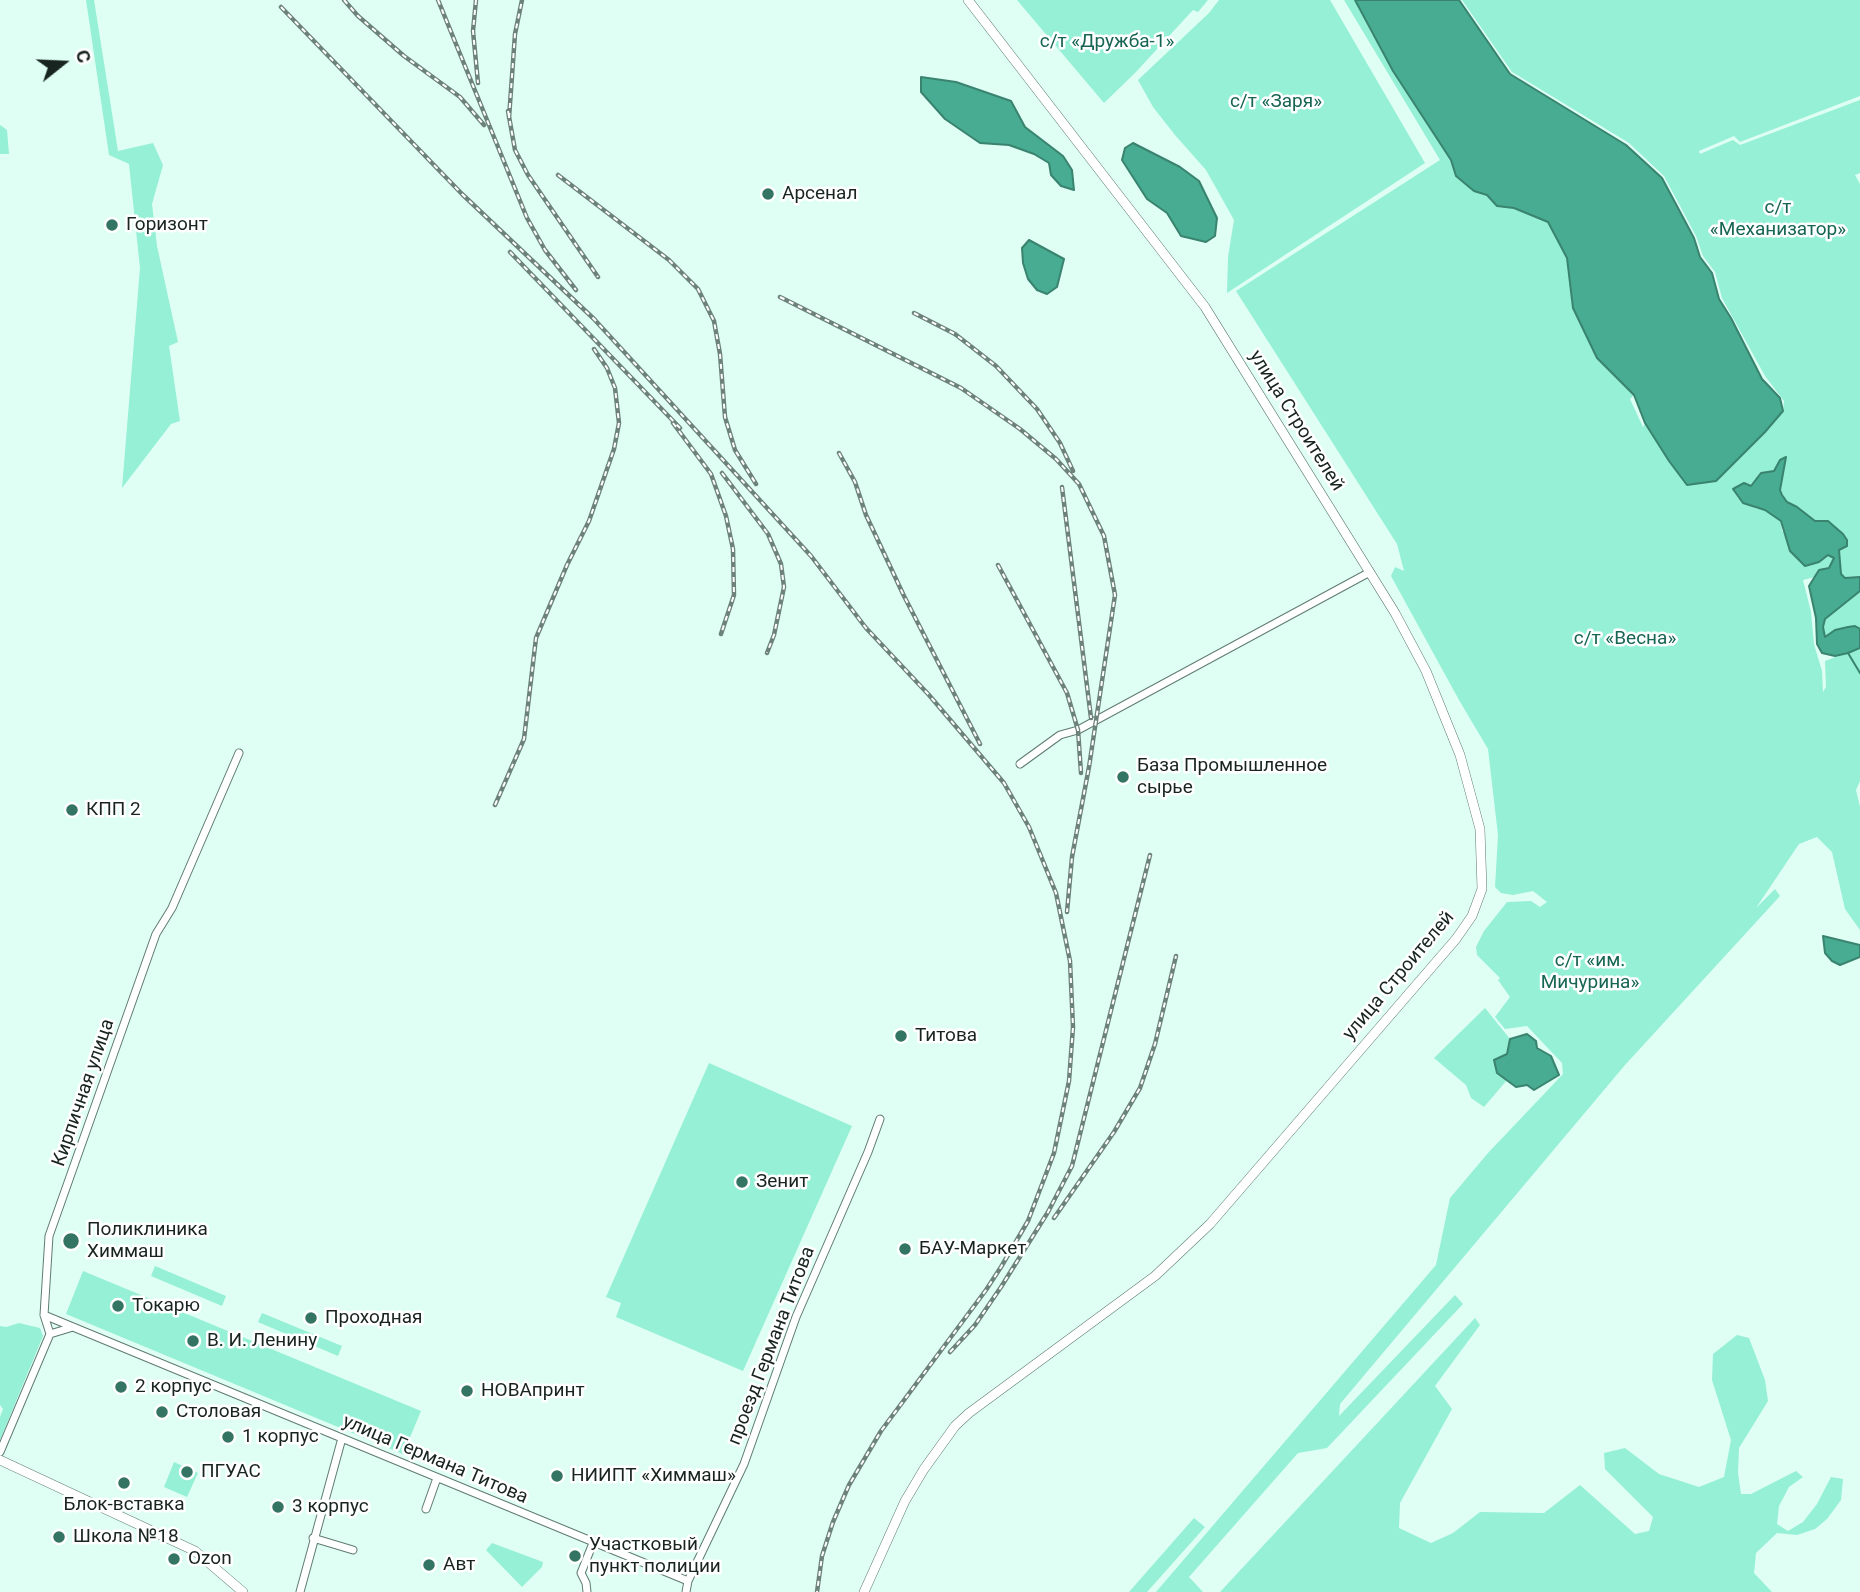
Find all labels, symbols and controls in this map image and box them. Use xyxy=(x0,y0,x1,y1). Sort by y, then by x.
north arrow xyxy=(28,28,98,98)
park label: с/т «Дружба-1» xyxy=(1040,31,1174,53)
text: С xyxy=(71,47,96,66)
park label: с/т «Заря» xyxy=(1230,91,1322,113)
place label: Арсенал xyxy=(782,183,857,205)
marker: Арсенал xyxy=(760,186,776,202)
park label: с/т «Механизатор» xyxy=(1710,197,1846,241)
place label: Горизонт xyxy=(126,214,208,236)
marker: Горизонт xyxy=(104,217,120,233)
street label: улица Строителей xyxy=(1244,347,1348,495)
park label: с/т «Весна» xyxy=(1574,628,1676,650)
place label: База Промышленное сырье xyxy=(1137,755,1327,799)
marker: База Промышленное сырье xyxy=(1115,769,1131,785)
place label: КПП 2 xyxy=(86,799,141,821)
marker: КПП 2 xyxy=(64,802,80,818)
street label: улица Строителей xyxy=(1338,907,1460,1045)
park label: с/т «им. Мичурина» xyxy=(1541,950,1639,994)
street label: Кирпичная улица xyxy=(48,1016,120,1170)
place label: Титова xyxy=(915,1025,977,1047)
marker: Титова xyxy=(893,1028,909,1044)
place label: Зенит xyxy=(756,1171,808,1193)
marker: Зенит xyxy=(734,1174,750,1190)
place label: Поликлиника Химмаш xyxy=(87,1219,208,1263)
marker: Поликлиника Химмаш xyxy=(61,1231,81,1251)
place label: БАУ-Маркет xyxy=(919,1238,1026,1260)
marker: БАУ-Маркет xyxy=(897,1241,913,1257)
street label: проезд Германа Титова xyxy=(724,1244,820,1448)
place label: Токарю xyxy=(132,1295,200,1317)
marker: Токарю xyxy=(110,1298,126,1314)
place label: Проходная xyxy=(325,1307,422,1329)
marker: Проходная xyxy=(303,1310,319,1326)
place label: В. И. Ленину xyxy=(207,1330,317,1352)
marker: В. И. Ленину xyxy=(185,1333,201,1349)
place label: 2 корпус xyxy=(135,1376,212,1398)
marker: 2 корпус xyxy=(113,1379,129,1395)
place label: НОВАпринт xyxy=(481,1380,585,1402)
marker: НОВАпринт xyxy=(459,1383,475,1399)
place label: Столовая xyxy=(176,1401,261,1423)
marker: Столовая xyxy=(154,1404,170,1420)
street label: улица Германа Титова xyxy=(339,1411,531,1509)
place label: 1 корпус xyxy=(242,1426,319,1448)
marker: 1 корпус xyxy=(220,1429,236,1445)
place label: ПГУАС xyxy=(201,1461,261,1483)
marker: ПГУАС xyxy=(179,1464,195,1480)
place label: НИИПТ «Химмаш» xyxy=(571,1465,736,1487)
marker: НИИПТ «Химмаш» xyxy=(549,1468,565,1484)
marker: Блок-вставка xyxy=(116,1475,132,1491)
place label: Блок-вставка xyxy=(64,1494,184,1516)
place label: 3 корпус xyxy=(292,1496,369,1518)
marker: 3 корпус xyxy=(270,1499,286,1515)
place label: Школа №18 xyxy=(73,1526,179,1548)
marker: Школа №18 xyxy=(51,1529,67,1545)
place label: Участковый пункт полиции xyxy=(589,1534,721,1578)
place label: Ozon xyxy=(188,1548,232,1570)
marker: Участковый пункт полиции xyxy=(567,1548,583,1564)
marker: Ozon xyxy=(166,1551,182,1567)
place label: Авт xyxy=(443,1554,475,1576)
marker: Авт xyxy=(421,1557,437,1573)

